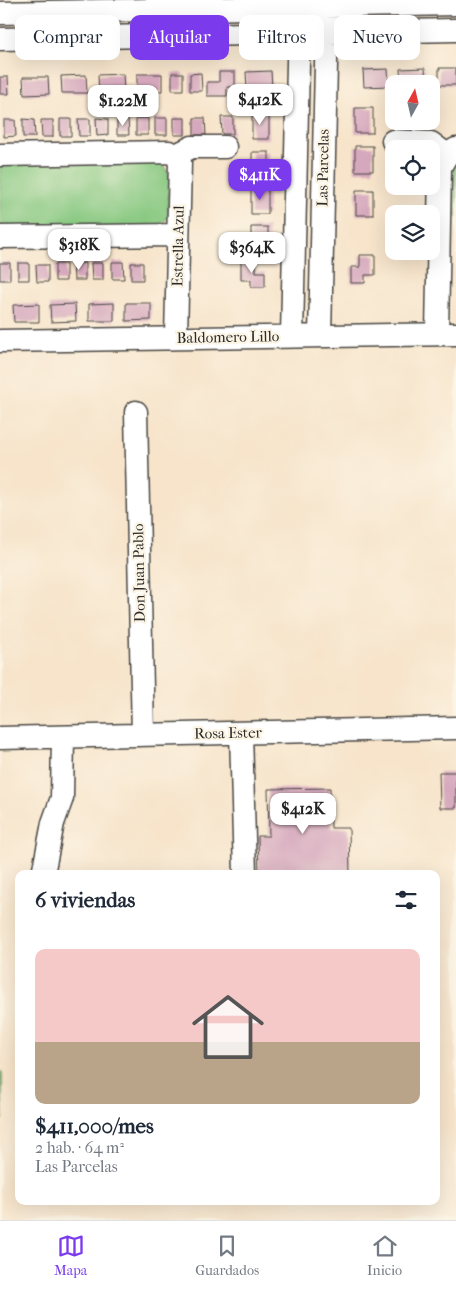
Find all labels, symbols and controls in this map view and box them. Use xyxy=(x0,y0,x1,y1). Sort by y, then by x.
chip: Comprar xyxy=(15,15,120,60)
chip: Alquilar xyxy=(130,15,229,60)
chip: Filtros xyxy=(239,15,324,60)
chip: Nuevo xyxy=(334,15,420,60)
north arrow xyxy=(385,75,440,130)
map controls xyxy=(385,75,440,260)
pin: $1.22M xyxy=(82,84,164,127)
pin: $412K xyxy=(225,84,295,126)
text: $412K xyxy=(238,90,282,109)
text: $1.22M xyxy=(99,91,147,110)
street label: Las Parcelas xyxy=(313,129,333,207)
button: locate xyxy=(385,140,440,195)
pin: $411K xyxy=(225,158,295,201)
text: $411K xyxy=(239,165,281,184)
street label: Estrella Azul xyxy=(168,205,188,287)
button: layers xyxy=(385,205,440,260)
pin: $318K xyxy=(44,228,114,271)
pin: $364K xyxy=(217,232,287,274)
text: $318K xyxy=(59,235,99,254)
text: $364K xyxy=(229,238,275,257)
street label: Baldomero Lillo xyxy=(177,327,280,347)
street label: Don Juan Pablo xyxy=(129,523,149,623)
street label: Rosa Ester xyxy=(194,723,263,743)
pin: $412K xyxy=(268,792,338,835)
text: $412K xyxy=(281,799,325,818)
icon: filters xyxy=(392,886,420,914)
text: 6 viviendas xyxy=(35,888,135,912)
icon: home xyxy=(183,982,273,1072)
text: $411,000/mes xyxy=(35,1114,154,1138)
text: 2 hab. · 64 m² xyxy=(35,1138,124,1157)
text: Las Parcelas xyxy=(35,1157,118,1176)
tab: Mapa xyxy=(54,1232,87,1279)
tab: Guardados xyxy=(195,1232,259,1279)
tab: Inicio xyxy=(367,1232,402,1279)

